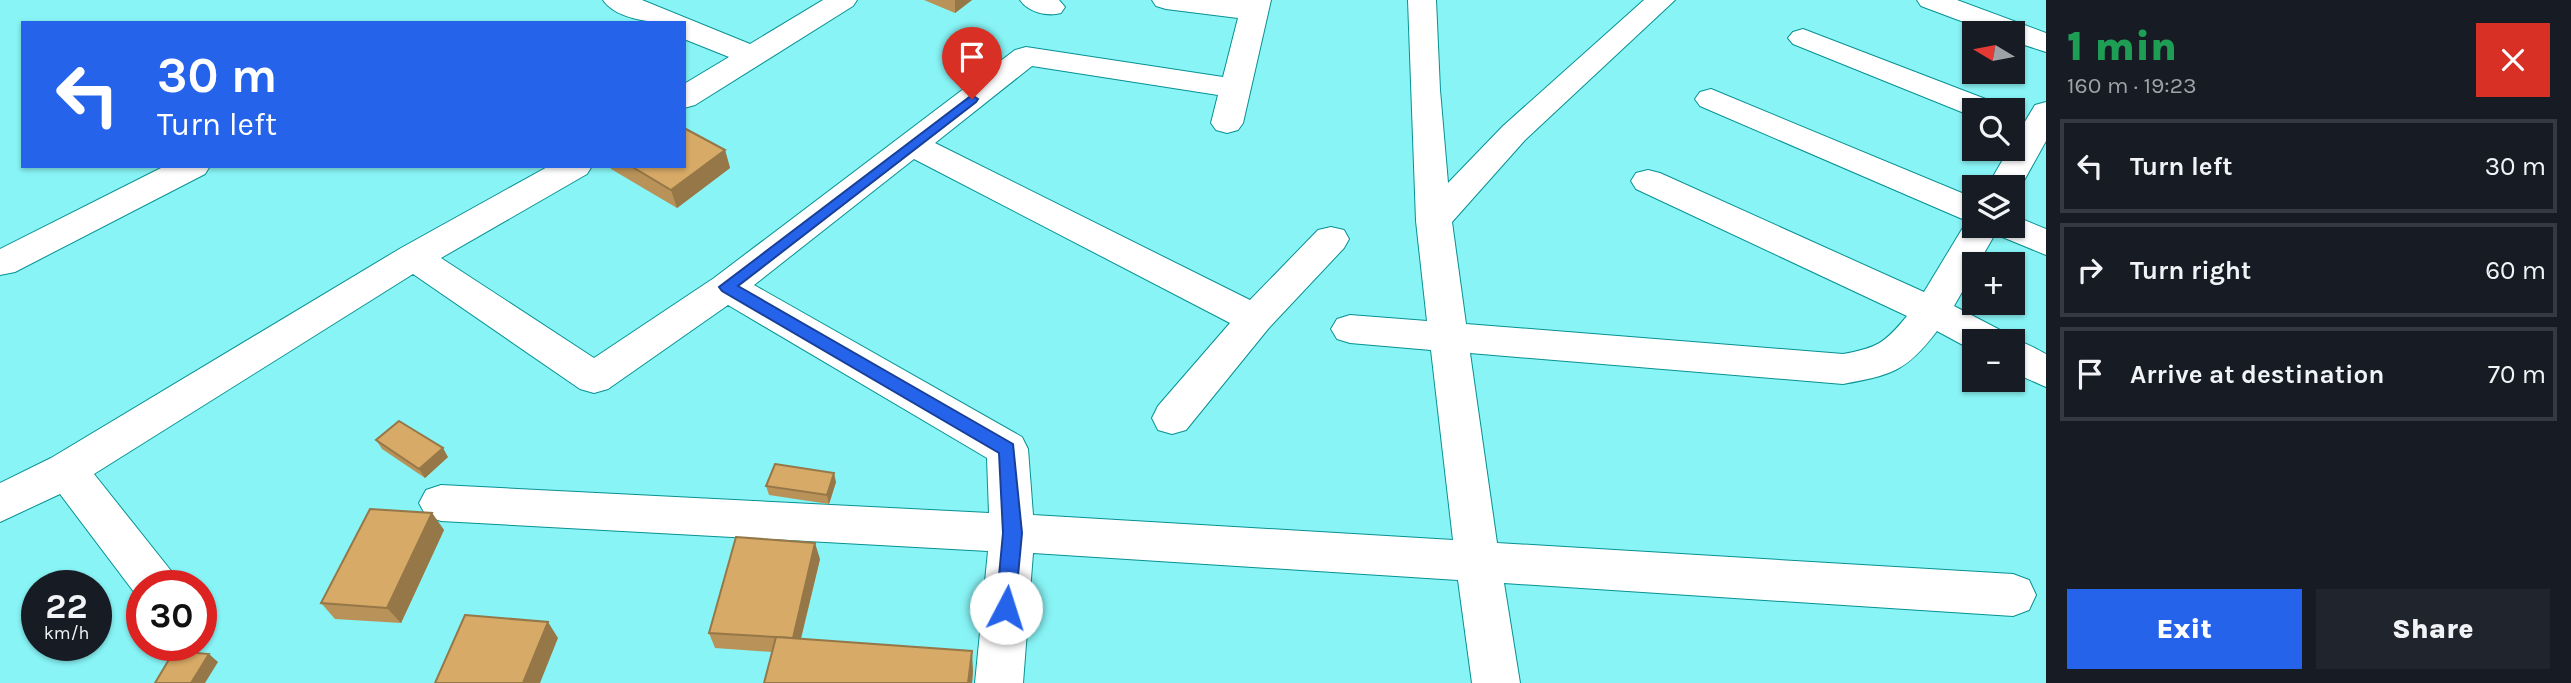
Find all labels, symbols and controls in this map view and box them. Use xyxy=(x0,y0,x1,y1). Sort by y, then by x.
north arrow xyxy=(1962,21,2025,84)
map controls xyxy=(1962,21,2025,392)
text: 1 min xyxy=(2067,21,2177,71)
button: close xyxy=(2476,23,2550,97)
pin xyxy=(942,27,1002,99)
icon: arrive xyxy=(953,38,991,76)
text: 30 m xyxy=(157,47,277,104)
icon: left xyxy=(42,49,133,140)
text: 160 m · 19:23 xyxy=(2067,72,2197,99)
button: search xyxy=(1962,98,2025,161)
text: Turn left xyxy=(157,106,277,143)
icon: left xyxy=(2071,147,2109,185)
text: Turn left xyxy=(2130,151,2232,182)
text: 30 m xyxy=(2485,151,2546,182)
button: layers xyxy=(1962,175,2025,238)
icon: right xyxy=(2071,251,2109,289)
button: + xyxy=(1962,252,2025,315)
text: Turn right xyxy=(2130,255,2251,286)
text: 60 m xyxy=(2485,255,2546,286)
button: − xyxy=(1962,329,2025,392)
icon: arrive xyxy=(2071,355,2109,393)
text: Arrive at destination xyxy=(2130,359,2384,390)
text: 70 m xyxy=(2488,359,2546,390)
speed limit sign: 30 xyxy=(126,570,217,661)
position arrow xyxy=(969,571,1043,645)
text: 22 xyxy=(45,586,88,627)
button: Exit xyxy=(2067,589,2302,669)
button: Share xyxy=(2316,589,2550,669)
text: km/h xyxy=(44,622,89,644)

